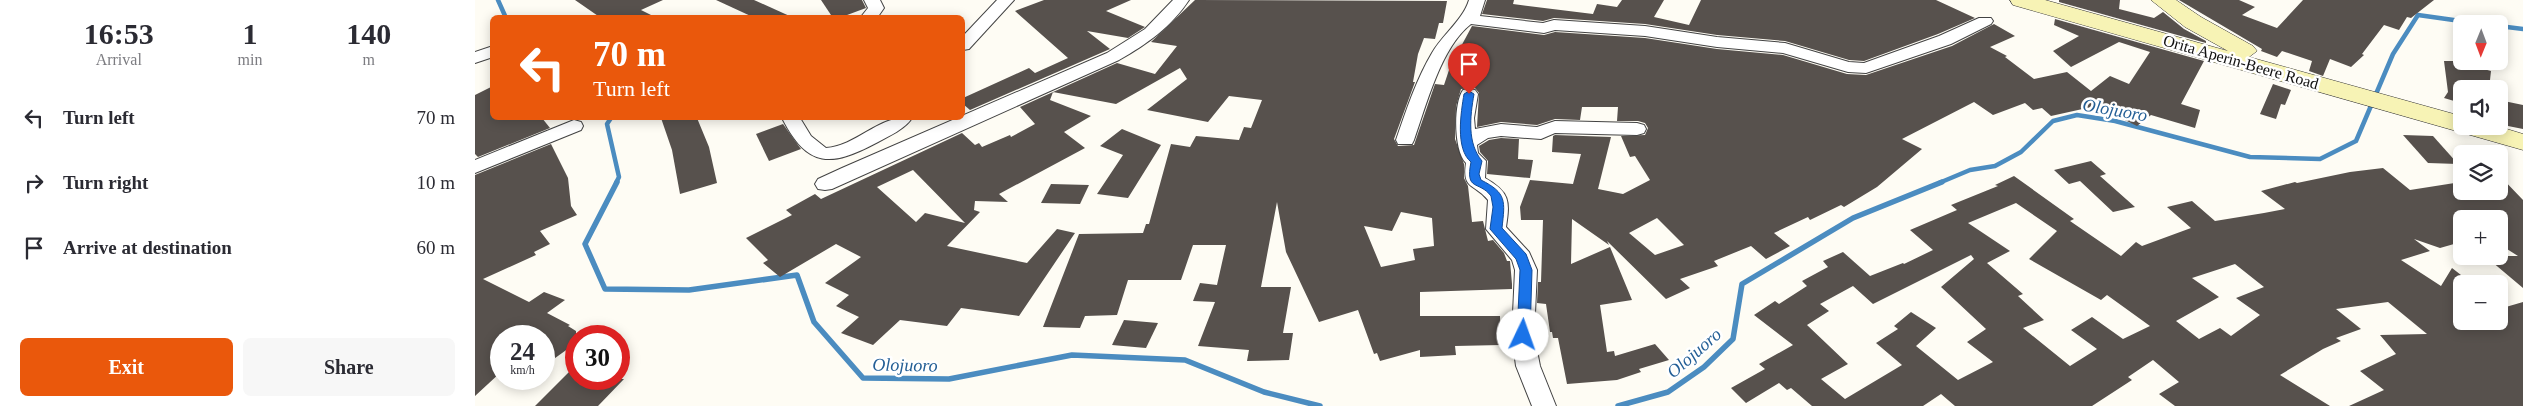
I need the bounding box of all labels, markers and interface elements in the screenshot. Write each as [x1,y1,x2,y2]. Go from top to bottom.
north arrow [2453,15,2507,70]
map controls [2453,15,2508,330]
text: 16:53 [84,17,154,50]
text: 1 [242,17,257,50]
text: 140 [346,17,391,50]
street label: Orita Aperin-Beere Road [2161,32,2321,93]
icon: left [510,35,575,100]
text: 70 m [593,35,666,74]
pin [1448,43,1490,94]
icon: arrive [1455,50,1483,78]
text: Arrival [96,51,142,68]
text: min [238,51,262,68]
text: m [362,51,375,68]
text: Turn left [593,76,670,101]
button: sound [2453,80,2508,135]
water label: Olojuoro [2081,94,2149,126]
icon: left [20,104,48,132]
text: Turn left [63,107,135,128]
text: 70 m [416,107,455,128]
button: layers [2453,145,2508,200]
icon: right [20,169,48,197]
text: Turn right [63,172,148,193]
text: 10 m [416,172,455,193]
button: + [2453,210,2508,265]
icon: arrive [20,234,48,262]
text: Arrive at destination [63,237,232,258]
text: 60 m [416,237,455,258]
button: − [2453,275,2508,330]
position arrow [1496,308,1548,360]
water label: Olojuoro [1663,324,1725,382]
speed limit sign: 30 [565,325,630,390]
button: Exit [20,338,233,396]
button: Share [243,338,455,396]
text: 24 [510,338,535,365]
water label: Olojuoro [872,354,938,376]
text: km/h [510,363,535,377]

